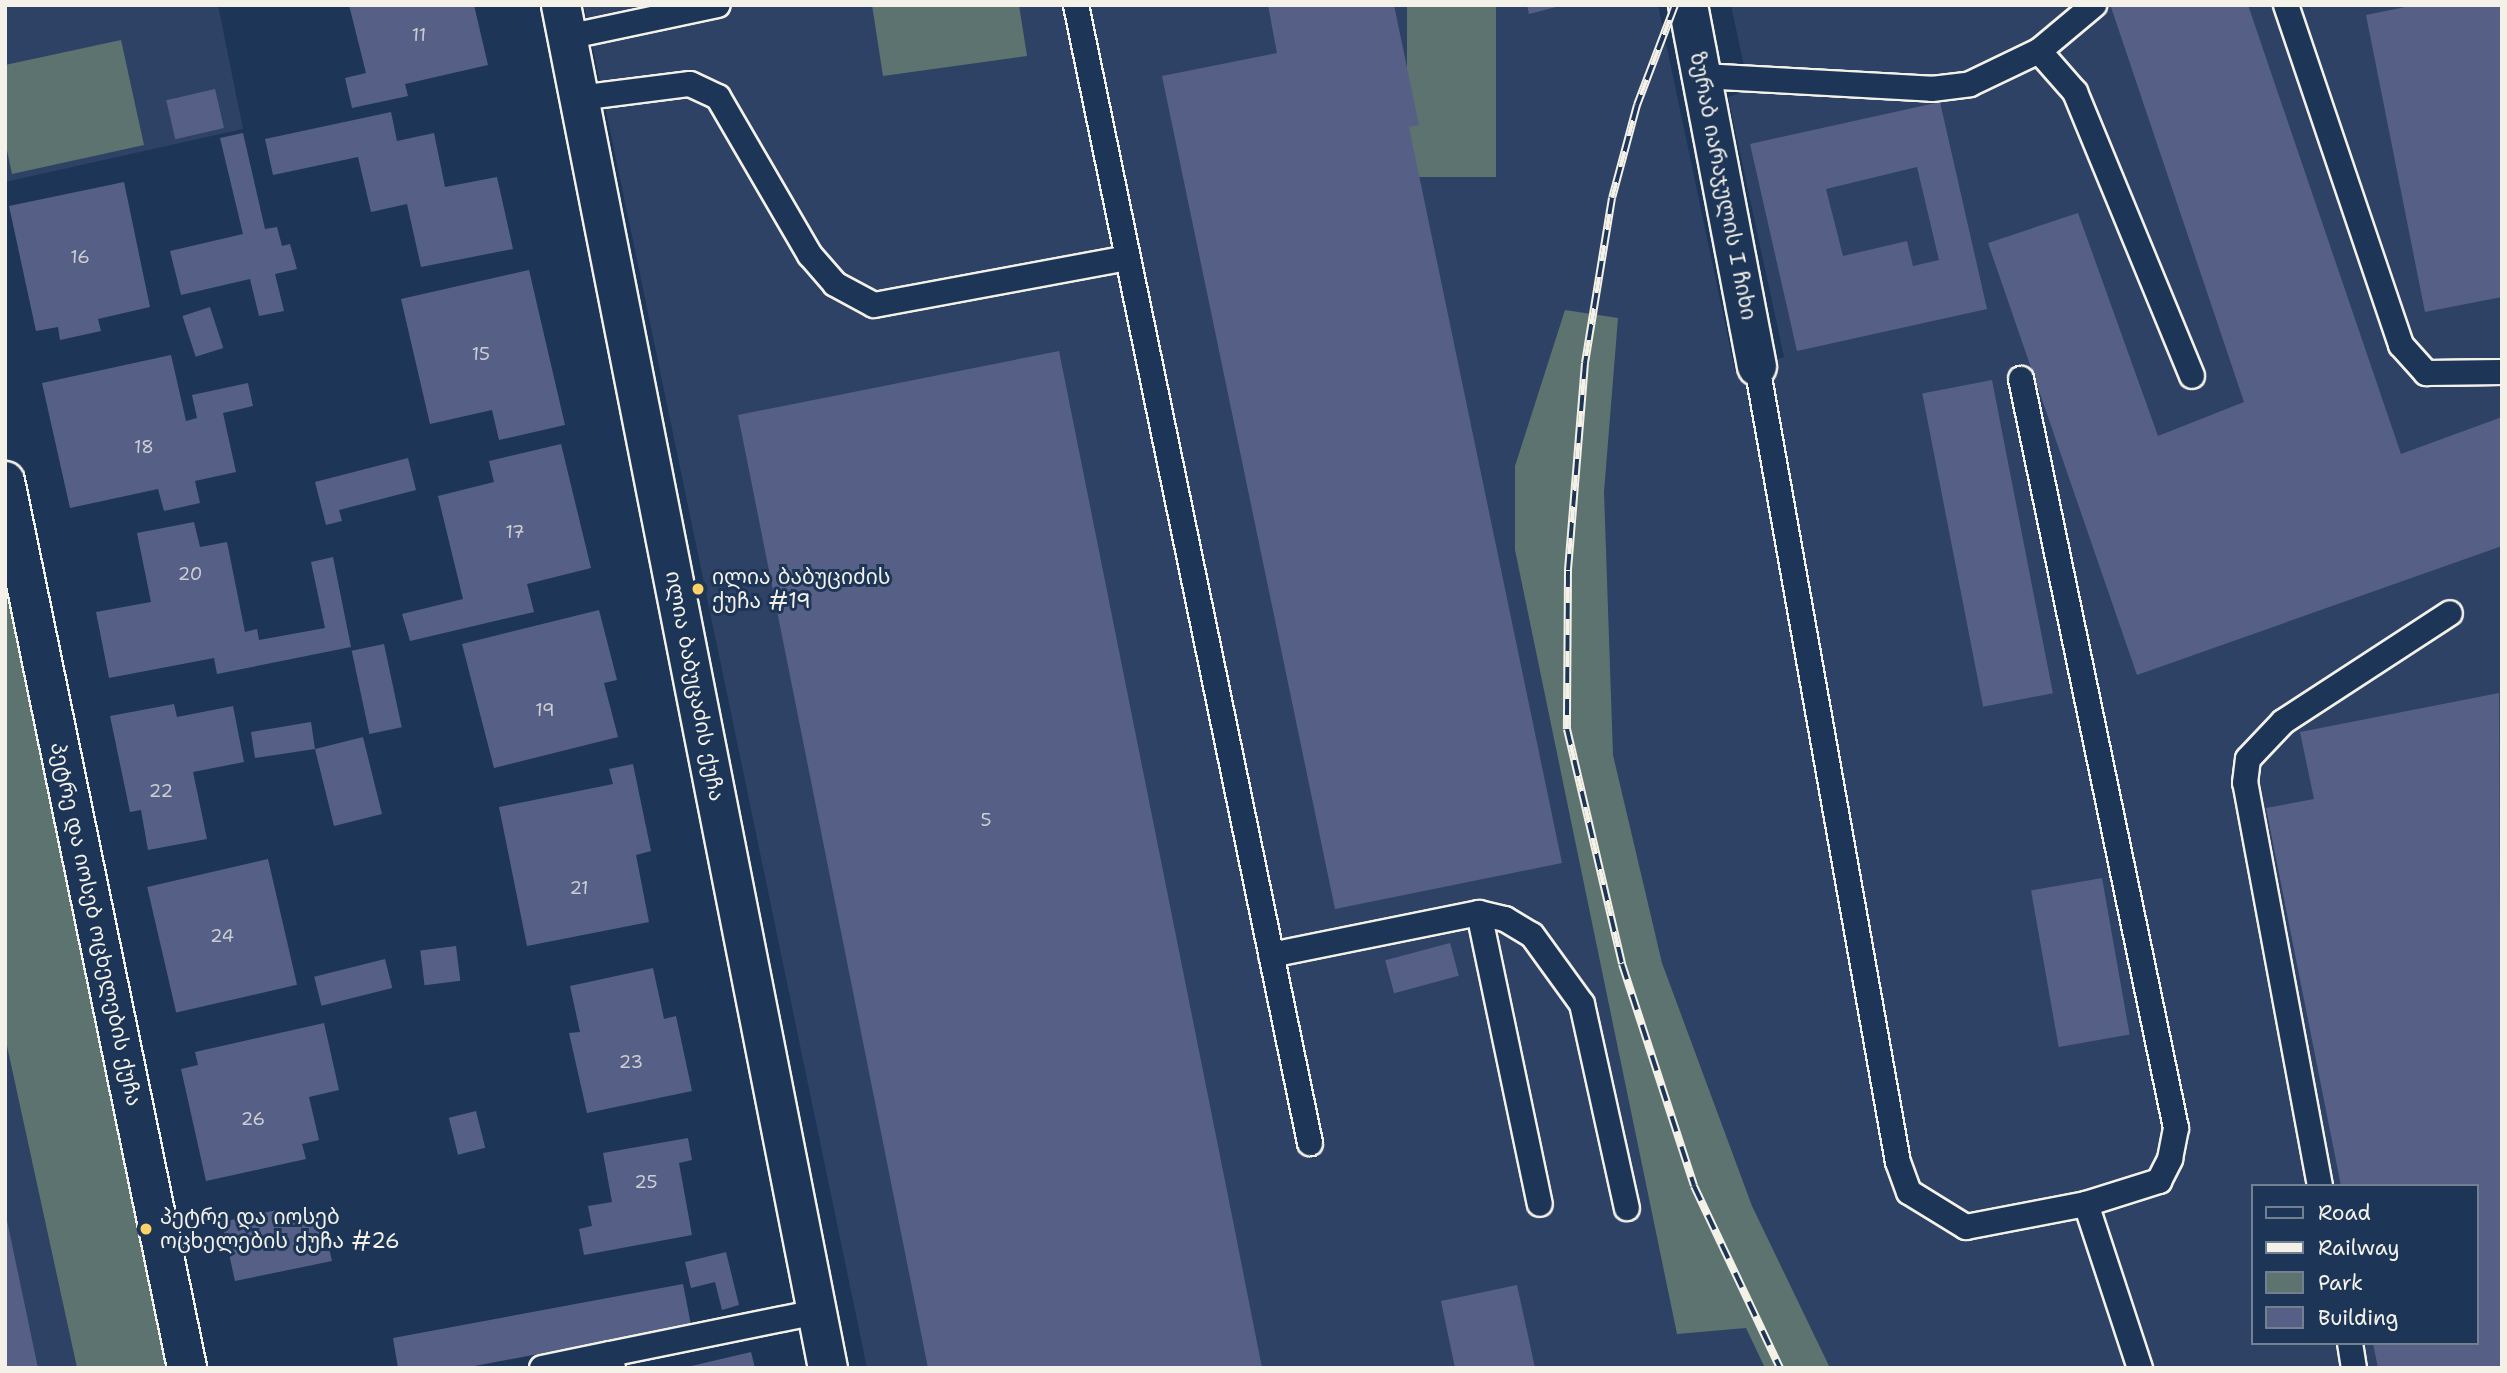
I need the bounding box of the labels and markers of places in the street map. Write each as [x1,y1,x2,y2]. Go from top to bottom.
place label: ილია ბაბუციძის ქუჩა #19 [712,564,891,614]
marker: ილია ბაბუციძის ქუჩა #19 [690,581,706,597]
place label: პეტრე და იოსებ ოცხელების ქუჩა #26 [160,1204,400,1254]
marker: პეტრე და იოსებ ოცხელების ქუჩა #26 [138,1221,154,1237]

